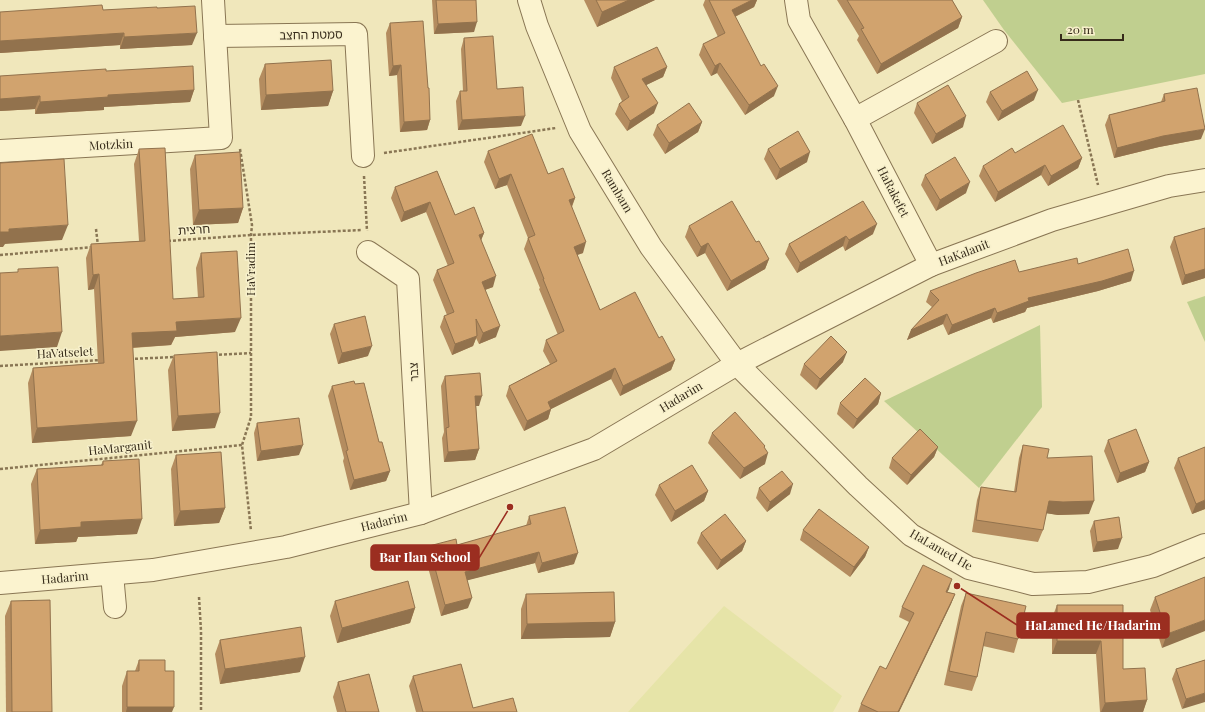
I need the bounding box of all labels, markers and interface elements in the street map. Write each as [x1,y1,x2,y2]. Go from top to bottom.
scale bar [1061,16,1123,42]
text: 20 m [1067,21,1094,37]
street label: סמטת החצב [279,25,343,43]
street label: Motzkin [89,135,133,153]
street label: HaRakefet [874,163,914,220]
street label: Rambam [599,166,637,215]
street label: חרצית [177,220,211,238]
street label: HaKalanit [936,235,992,269]
street label: HaVradim [242,242,258,296]
street label: HaVatselet [36,342,94,361]
street label: צבר [404,362,421,382]
street label: Hadarim [656,377,705,415]
street label: HaMarganit [87,436,153,458]
street label: Hadarim [359,507,409,535]
street label: HaLamed He [907,525,976,573]
callout: Bar Ilan School [371,545,479,570]
text: Bar Ilan School [379,548,471,565]
street label: Hadarim [41,567,90,587]
callout: HaLamed He/Hadarim [1017,613,1169,638]
text: HaLamed He/Hadarim [1025,616,1161,633]

